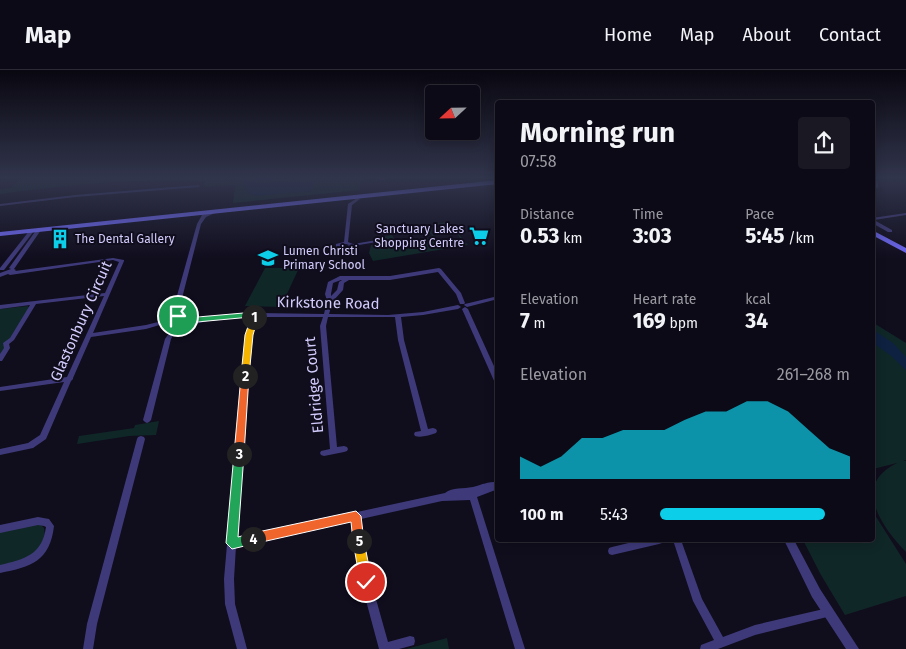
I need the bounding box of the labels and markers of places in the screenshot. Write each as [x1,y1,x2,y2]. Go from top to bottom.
place label: Sanctuary Lakes Shopping Centre [374,222,464,250]
supermarket icon: Sanctuary Lakes Shopping Centre [468,225,490,247]
building icon: The Dental Gallery [49,228,71,250]
place label: The Dental Gallery [75,232,175,246]
place label: Lumen Christi Primary School [283,244,366,272]
school or university icon: Lumen Christi Primary School [257,247,279,269]
pin [157,295,199,337]
pin: 1 [242,304,266,330]
pin: 2 [232,364,258,388]
pin: 3 [226,442,252,466]
pin: 4 [240,526,266,552]
pin: 5 [346,528,372,554]
pin [345,561,387,603]

